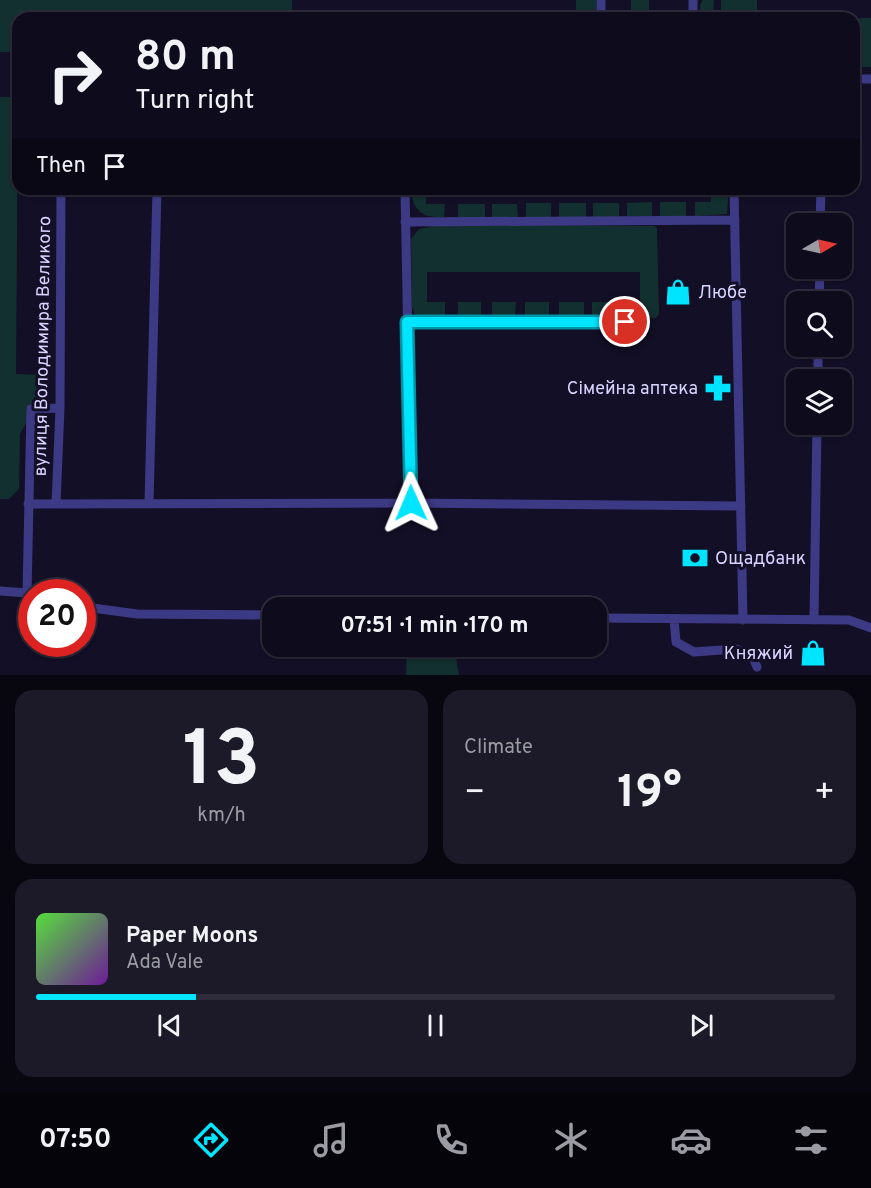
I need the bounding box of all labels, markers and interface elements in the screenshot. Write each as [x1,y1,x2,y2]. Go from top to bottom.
text: 80 m [135,32,236,85]
icon: right [36,36,114,114]
text: Turn right [135,84,254,118]
icon: arrive [98,150,131,183]
text: Then [36,153,86,180]
north arrow [786,213,852,279]
map controls [786,213,852,435]
street label: вулиця Володимира Великого [30,216,57,477]
shop icon: Любе [663,277,693,307]
place label: Любе [698,282,747,305]
button: search [786,291,852,357]
pin [599,296,650,347]
icon: arrive [608,305,641,338]
button: layers [786,369,852,435]
pharmacy icon: Сімейна аптека [703,373,733,403]
place label: Сімейна аптека [567,378,698,401]
position arrow [379,471,443,535]
bank icon: Ощадбанк [680,543,710,573]
place label: Ощадбанк [715,548,806,571]
speed limit sign: 20 [18,579,96,657]
text: 07:51 · 1 min · 170 m [340,613,529,640]
shop icon: Княжий [798,638,828,668]
place label: Княжий [724,643,793,666]
text: 13 [183,714,260,813]
text: Climate [464,735,533,761]
text: 19° [617,766,682,823]
text: − [464,773,485,815]
text: + [814,773,835,815]
text: km/h [197,803,246,829]
text: Paper Moons [126,923,258,950]
text: Ada Vale [126,950,203,976]
icon: previous [153,1009,186,1042]
icon: pause [419,1009,452,1042]
icon: next [685,1009,718,1042]
icon: directions [190,1119,232,1161]
icon: music [310,1119,352,1161]
icon: phone [430,1119,472,1161]
icon: climate [550,1119,592,1161]
icon: car [670,1119,712,1161]
icon: filters [790,1119,832,1161]
text: 07:50 [39,1123,112,1157]

